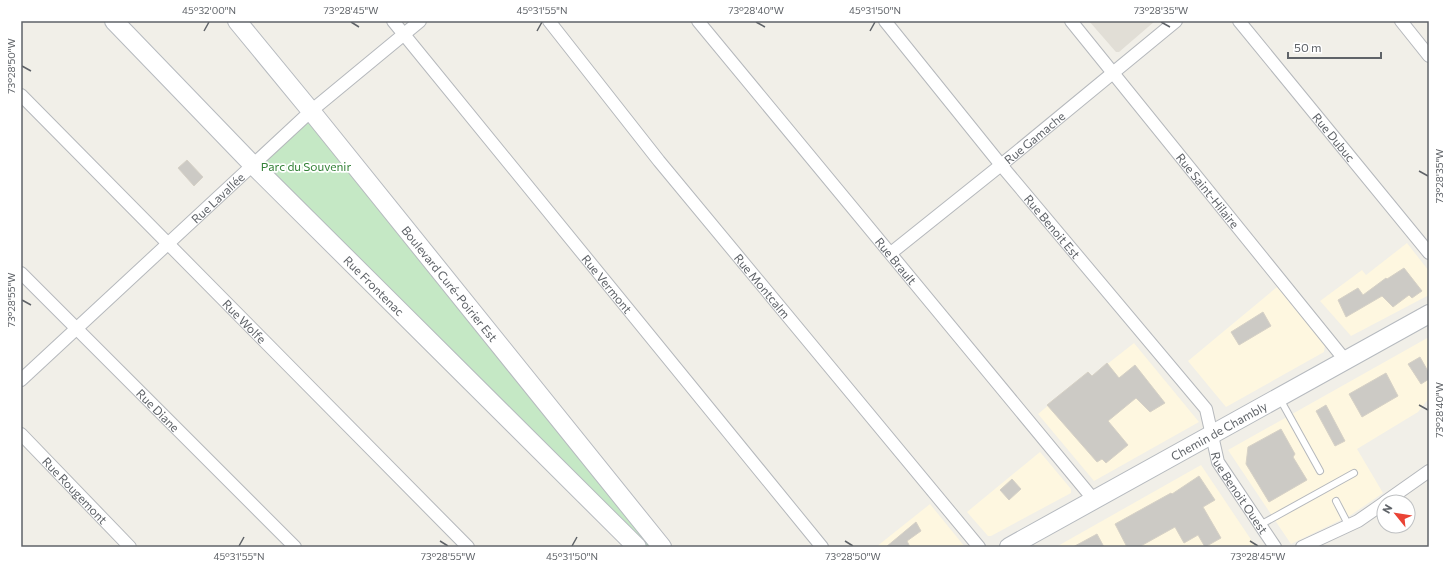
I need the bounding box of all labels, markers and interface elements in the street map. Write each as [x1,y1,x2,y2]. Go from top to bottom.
text: 45°32'00"N [182,4,236,16]
text: 73°28'45"W [324,4,378,16]
text: 45°31'55"N [516,4,568,16]
text: 73°28'40"W [728,4,784,16]
text: 45°31'50"N [849,4,901,16]
text: 73°28'35"W [1134,4,1188,16]
scale bar [1288,34,1381,60]
text: 73°28'50"W [5,38,17,94]
text: 50 m [1294,40,1322,54]
street label: Rue Gamache [1001,109,1067,167]
street label: Rue Dubuc [1310,110,1358,164]
text: 73°28'35"W [1433,149,1445,203]
street label: Rue Saint-Hilaire [1174,150,1242,231]
park label: Parc du Souvenir [261,159,351,173]
street label: Rue Lavallée [188,170,247,226]
street label: Rue Benoit Est [1022,191,1083,261]
street label: Boulevard Curé-Poirier Est [399,223,501,344]
street label: Rue Brault [873,234,920,287]
street label: Rue Montcalm [732,251,793,321]
street label: Rue Vermont [579,252,635,316]
street label: Rue Frontenac [341,253,407,318]
text: 73°28'55"W [5,273,17,327]
street label: Rue Wolfe [220,296,269,346]
text: 73°28'40"W [1433,382,1445,438]
street label: Rue Diane [134,386,183,435]
street label: Chemin de Chambly [1168,398,1270,463]
street label: Rue Benoit Ouest [1209,450,1271,536]
street label: Rue Rougemont [40,454,110,526]
north arrow [1376,494,1416,534]
text: N [1379,502,1395,516]
text: 45°31'55"N [213,550,265,562]
text: 73°28'55"W [421,550,475,562]
text: 45°31'50"N [546,550,598,562]
text: 73°28'50"W [825,550,881,562]
text: 73°28'45"W [1231,550,1285,562]

